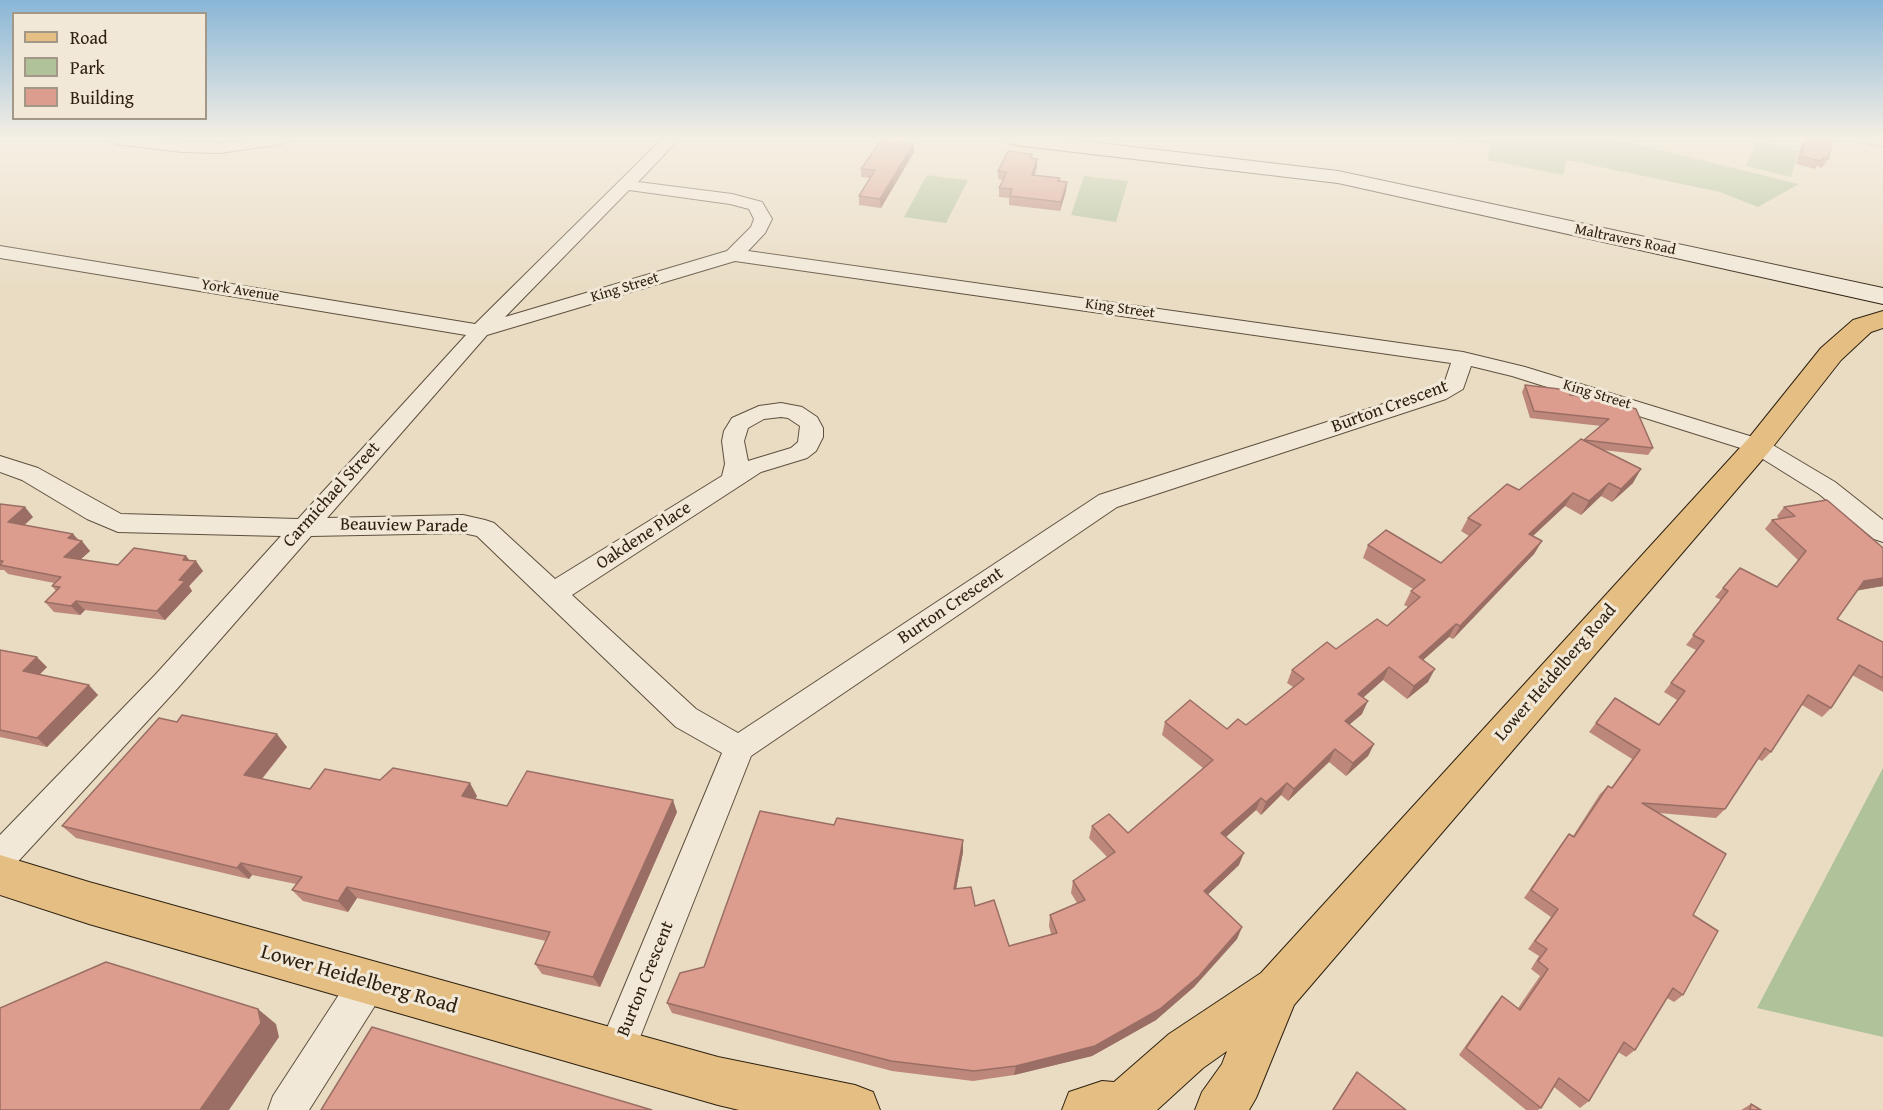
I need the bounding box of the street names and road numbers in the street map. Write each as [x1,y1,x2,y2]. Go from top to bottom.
street label: Maltravers Road [1573,221,1677,259]
street label: King Street [589,269,661,307]
street label: York Avenue [200,276,280,306]
street label: King Street [1084,295,1156,323]
street label: Burton Crescent [1329,376,1451,438]
street label: King Street [1561,376,1633,414]
street label: Carmichael Street [279,438,385,552]
street label: Oakdene Place [592,497,696,575]
street label: Beauview Parade [340,514,468,538]
street label: Burton Crescent [894,563,1008,649]
street label: Lower Heidelberg Road [1491,600,1621,746]
street label: Burton Crescent [613,918,679,1040]
street label: Lower Heidelberg Road [258,940,460,1020]

